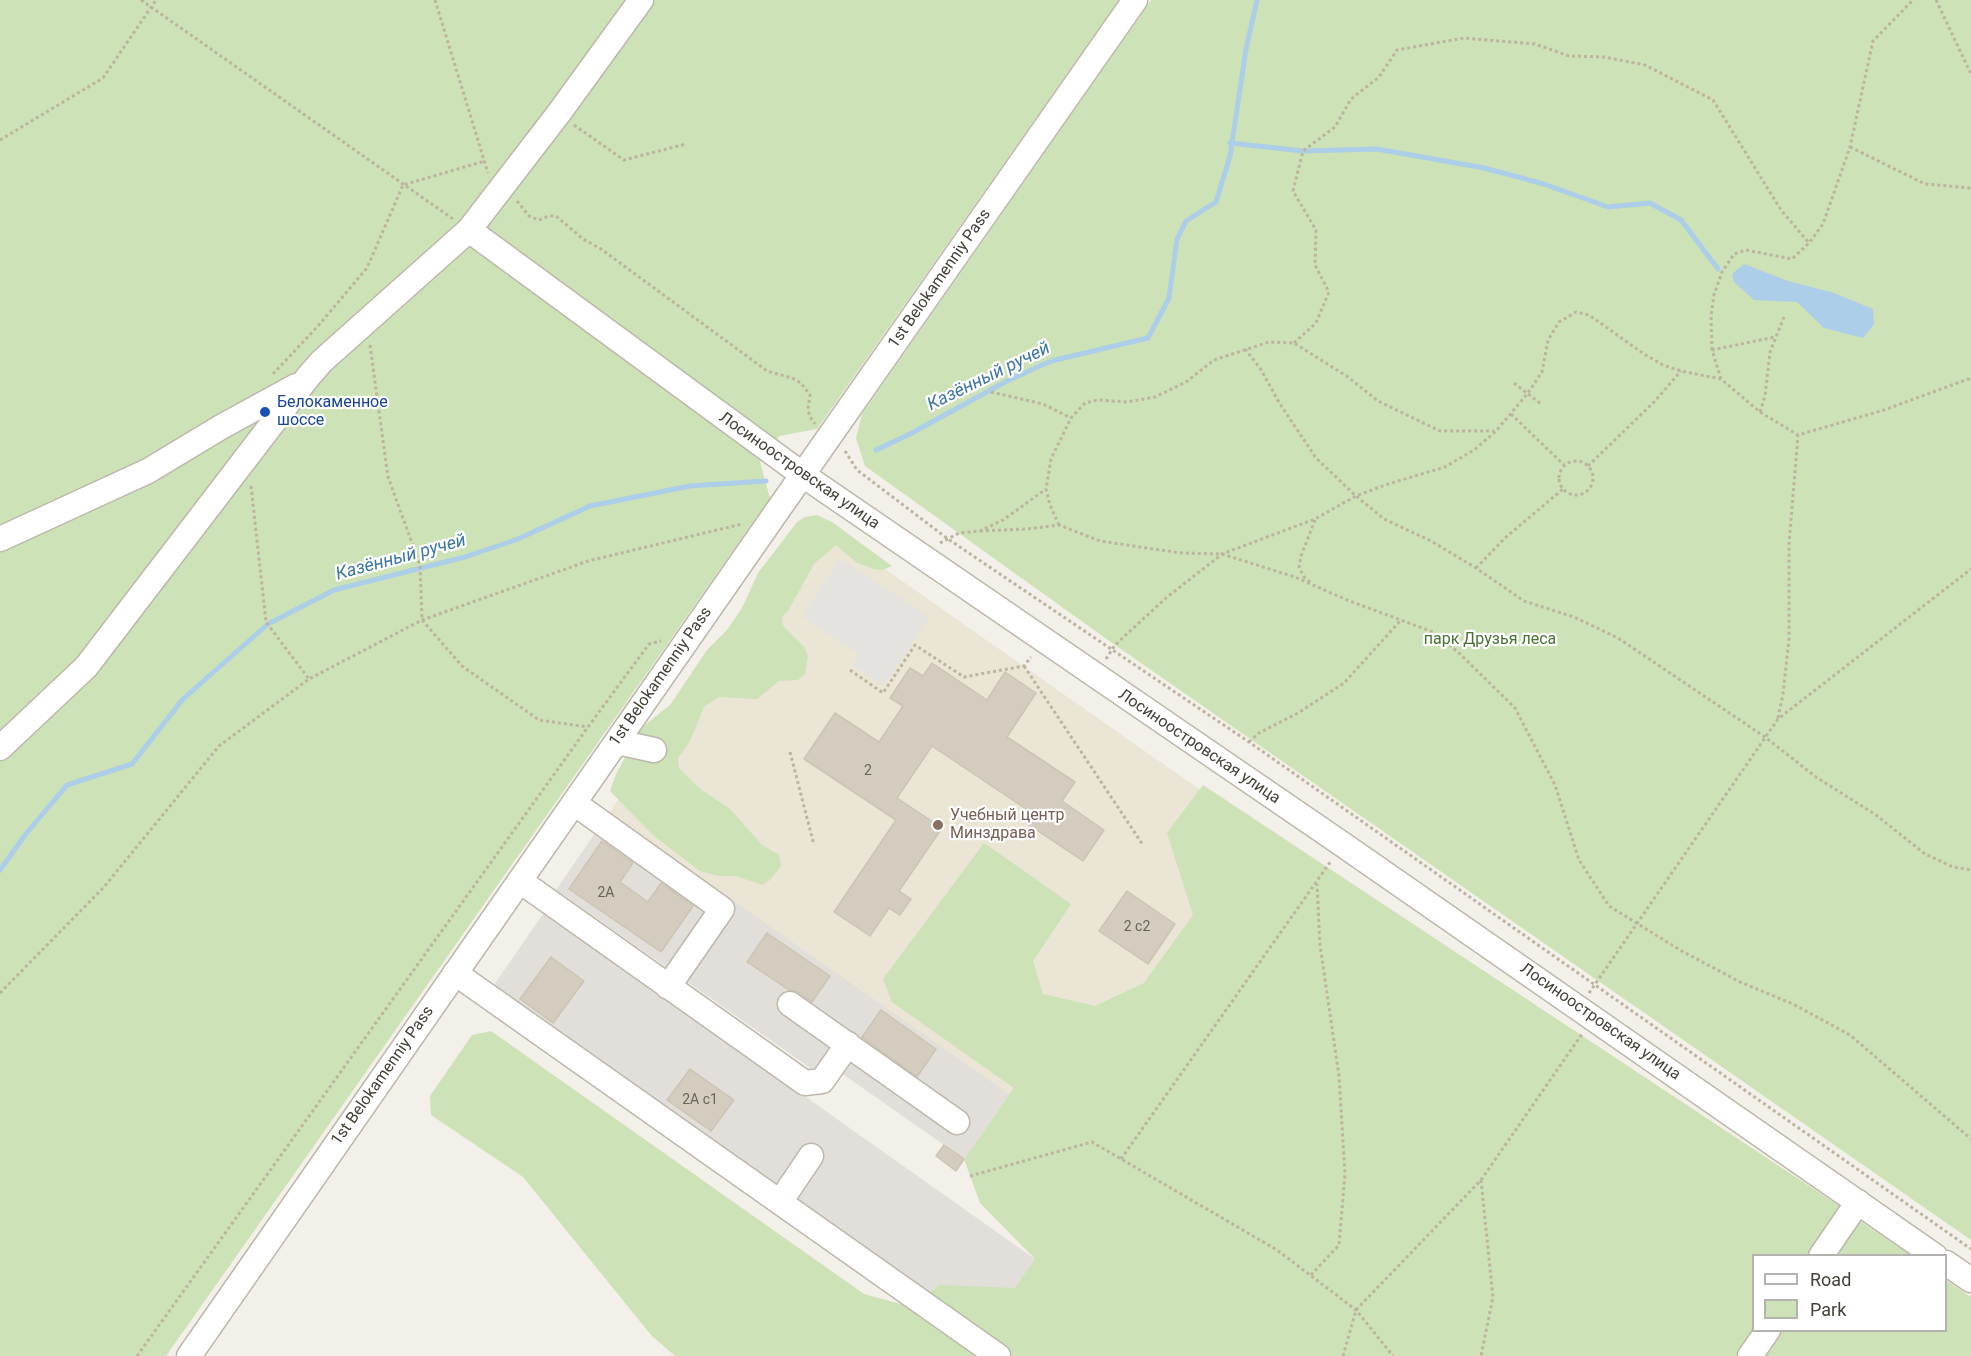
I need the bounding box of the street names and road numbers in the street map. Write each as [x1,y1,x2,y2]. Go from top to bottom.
street label: 1st Belokamenniy Pass [885,206,995,352]
street label: Лосиноостровская улица [715,408,883,534]
street label: 1st Belokamenniy Pass [606,604,716,750]
street label: Лосиноостровская улица [1114,686,1284,808]
street label: Лосиноостровская улица [1516,959,1684,1085]
street label: 1st Belokamenniy Pass [328,1003,438,1149]

